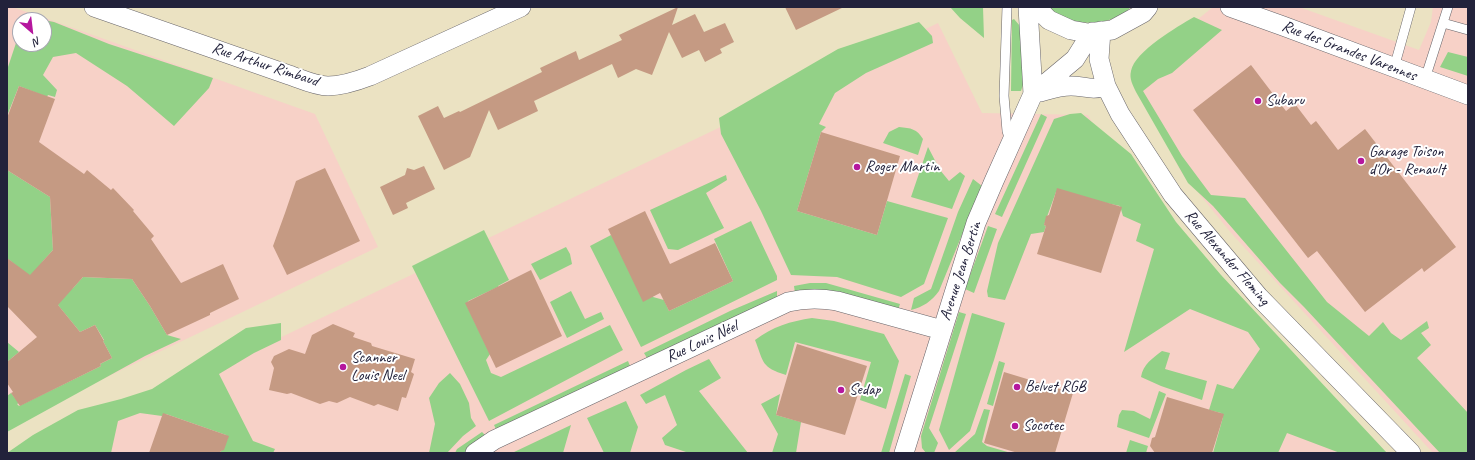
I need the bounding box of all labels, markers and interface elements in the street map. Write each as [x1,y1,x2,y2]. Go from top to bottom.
north arrow [12,12,52,52]
street label: Rue des Grandes Varennes [1279,17,1419,85]
text: N [31,34,43,49]
street label: Rue Arthur Rimbaud [209,39,321,91]
place label: Subaru [1266,91,1304,111]
marker: Subaru [1253,96,1263,106]
place label: Garage Toison d'Or - Renault [1369,142,1445,180]
marker: Garage Toison d'Or - Renault [1356,156,1366,166]
place label: Roger Martin [865,157,939,177]
marker: Roger Martin [852,162,862,172]
street label: Rue Alexander Fleming [1180,206,1274,310]
street label: Avenue Jean Bertin [936,219,986,323]
street label: Rue Louis Néel [663,317,741,367]
place label: Scanner Louis Neel [351,348,405,386]
marker: Scanner Louis Neel [338,362,348,372]
place label: Belvet RGB [1025,377,1086,397]
place label: Sedap [849,380,880,400]
marker: Belvet RGB [1012,382,1022,392]
marker: Sedap [836,385,846,395]
place label: Socotec [1023,416,1064,436]
marker: Socotec [1010,421,1020,431]

